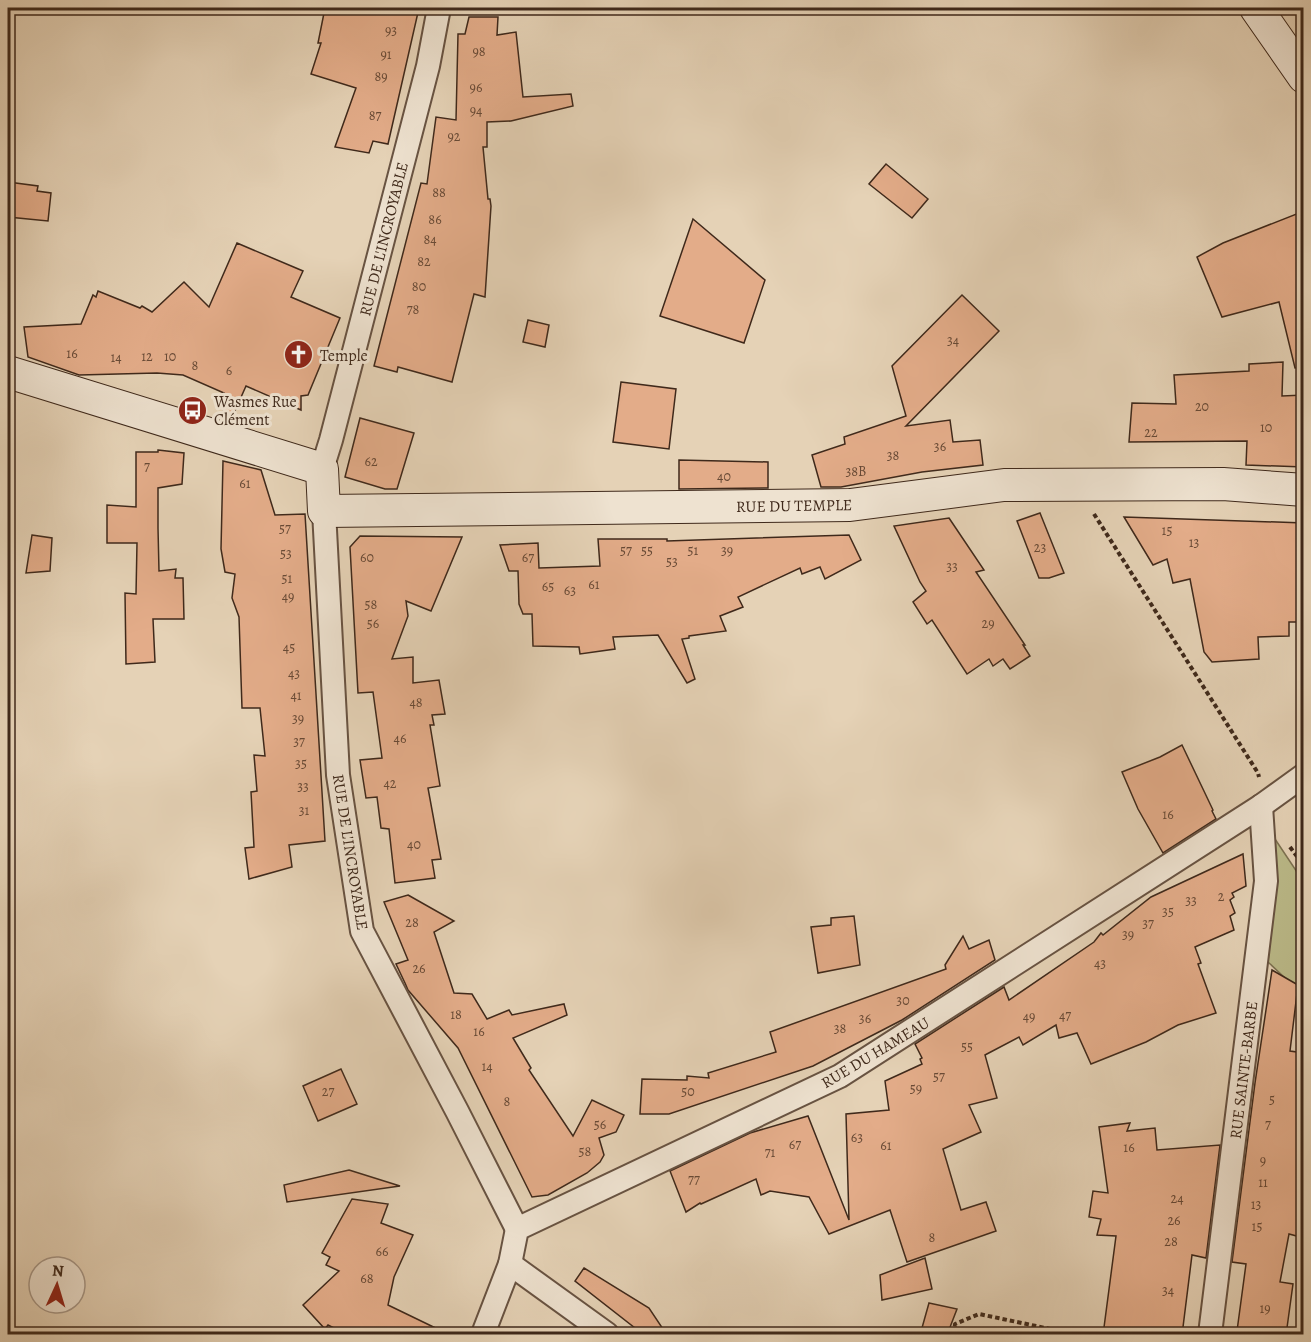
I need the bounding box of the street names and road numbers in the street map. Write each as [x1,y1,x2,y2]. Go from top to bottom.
street label: RUE DE L'INCROYABLE [354,160,414,319]
street label: RUE DU TEMPLE [736,494,852,518]
street label: RUE DE L'INCROYABLE [327,772,373,932]
street label: RUE SAINTE-BARBE [1225,1000,1263,1140]
street label: RUE DU HAMEAU [817,1012,934,1094]

